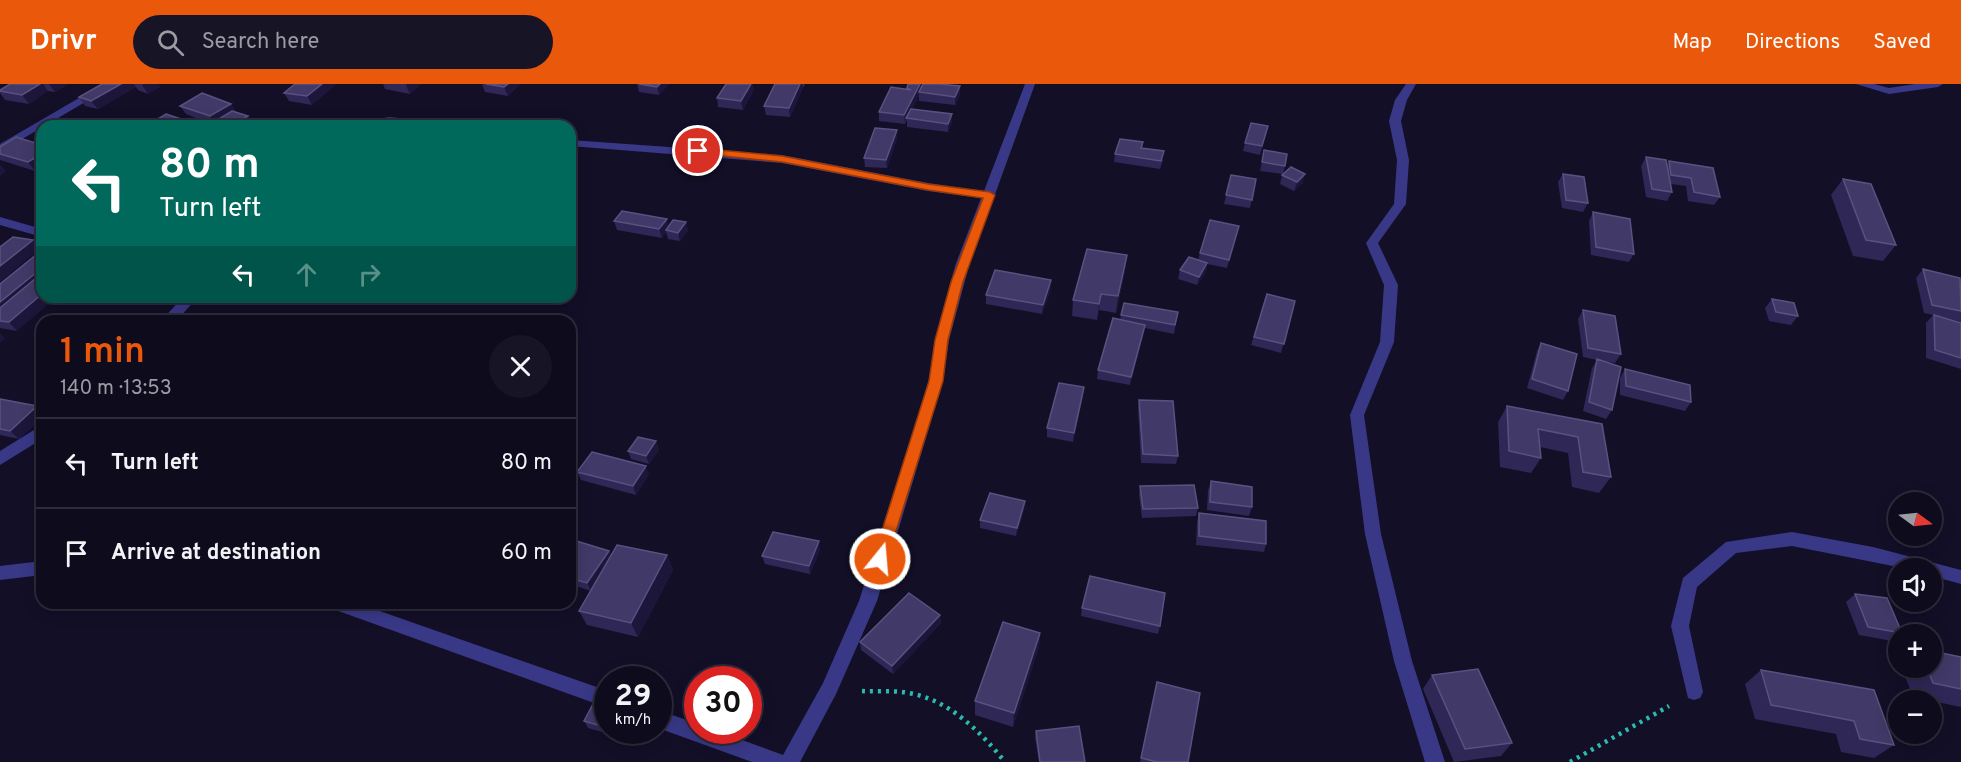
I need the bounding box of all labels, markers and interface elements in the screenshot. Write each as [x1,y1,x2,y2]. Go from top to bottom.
search box [133,15,553,69]
text: Drivr [30,24,97,60]
icon: search [154,26,187,59]
text: Search here [202,29,319,56]
text: Map [1672,29,1712,56]
text: Directions [1745,29,1840,56]
text: Saved [1873,29,1931,56]
pin [672,125,723,176]
icon: arrive [681,134,714,167]
text: 80 m [159,140,260,193]
icon: left [60,144,138,222]
text: Turn left [159,192,261,226]
icon: left [227,258,260,291]
icon: ahead [290,258,323,291]
icon: right [353,258,386,291]
text: 1 min [60,330,145,376]
button: close [489,335,552,398]
text: 140 m · 13:53 [60,376,172,402]
icon: left [60,447,93,480]
text: Turn left [111,450,199,477]
text: 80 m [501,450,552,477]
north arrow [1888,492,1942,546]
map controls [1888,492,1942,744]
position arrow [848,527,912,591]
icon: arrive [60,537,93,570]
text: Arrive at destination [111,540,321,567]
text: 60 m [501,540,552,567]
button: sound [1888,558,1942,612]
button: + [1888,624,1942,678]
speed limit sign: 30 [684,666,762,744]
text: 29 [615,679,651,716]
button: − [1888,690,1942,744]
text: km/h [615,711,651,730]

